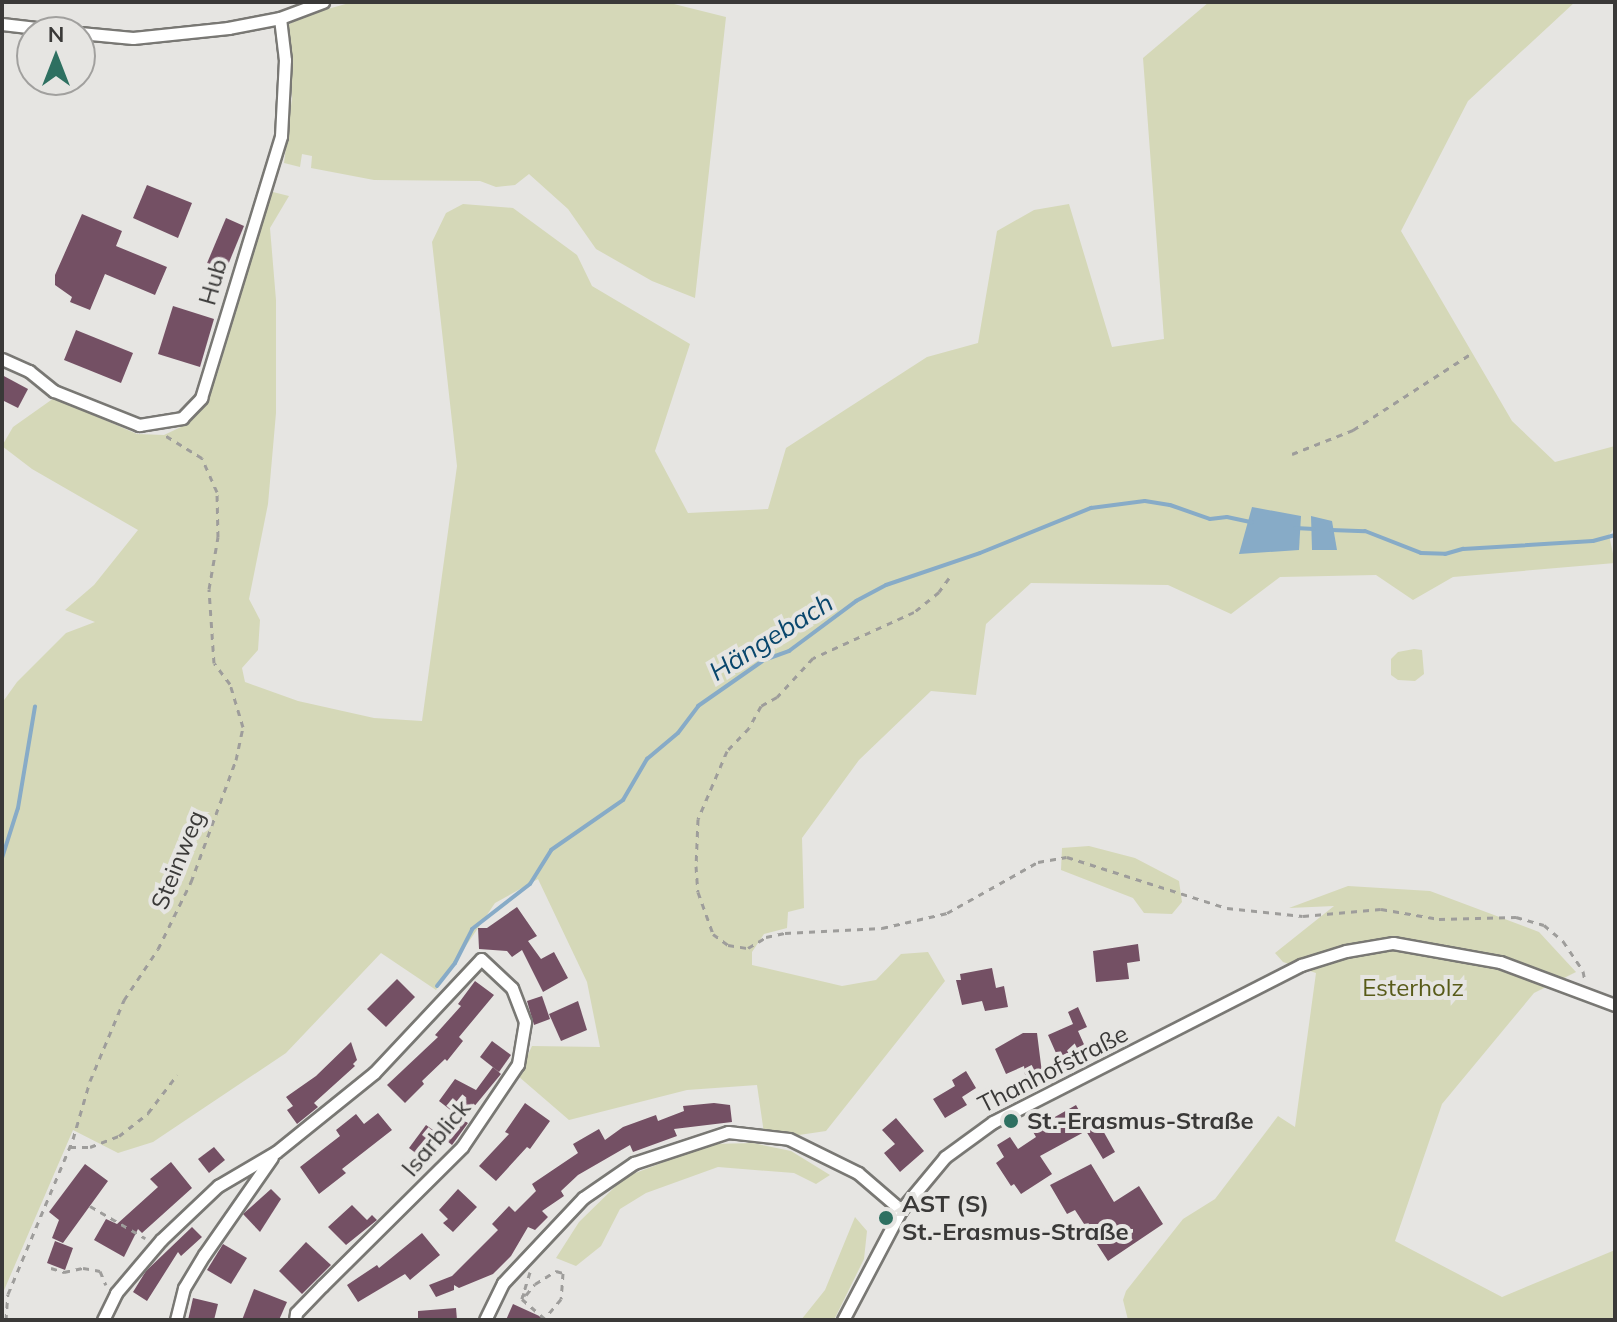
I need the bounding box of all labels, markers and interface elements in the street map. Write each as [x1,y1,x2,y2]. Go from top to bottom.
north arrow [16,16,96,96]
text: N [48,20,64,48]
street label: Hub [193,256,233,308]
water label: Hängebach [703,587,839,687]
street label: Steinweg [145,806,211,914]
park label: Esterholz [1362,974,1464,1002]
street label: Thanhofstraße [973,1019,1133,1119]
street label: Isarblick [396,1094,476,1182]
place label: St.-Erasmus-Straße [1027,1107,1254,1135]
marker: St.-Erasmus-Straße [1002,1112,1020,1130]
place label: AST (S) St.-Erasmus-Straße [902,1190,1129,1246]
marker: AST (S) St.-Erasmus-Straße [877,1209,895,1227]

